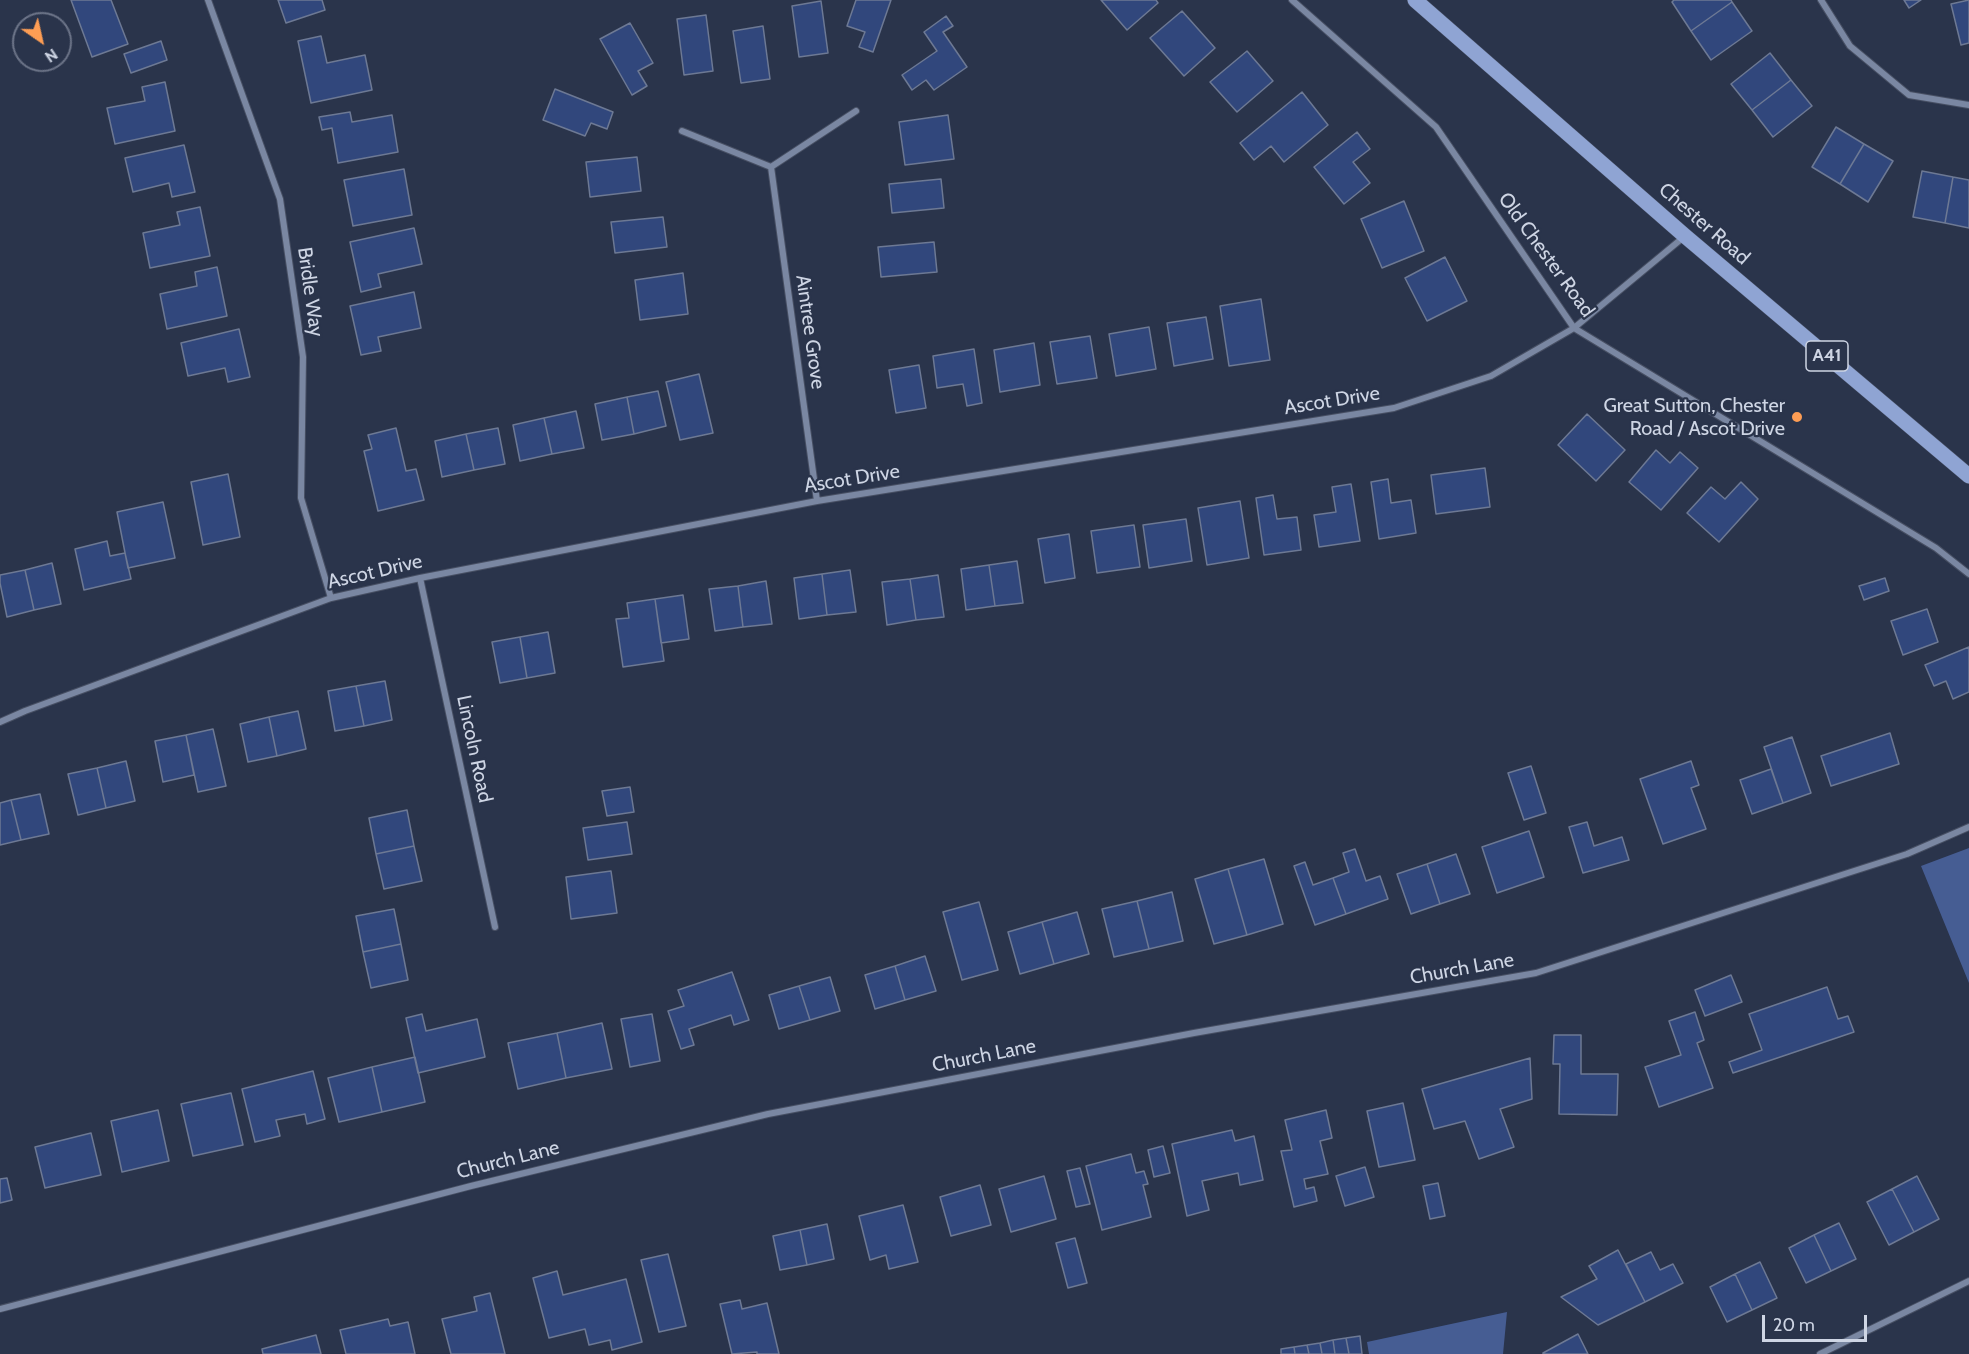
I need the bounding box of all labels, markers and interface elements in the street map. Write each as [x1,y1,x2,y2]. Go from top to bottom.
north arrow [12,12,72,72]
text: N [41,45,61,67]
street label: Chester Road [1654,178,1754,270]
street label: Old Chester Road [1493,188,1599,322]
street label: Bridle Way [292,246,328,338]
street label: Aintree Grove [790,273,830,391]
road number: A41 [1806,341,1848,371]
street label: Ascot Drive [1282,382,1382,420]
place label: Great Sutton, Chester Road / Ascot Drive [1603,394,1785,441]
marker: Great Sutton, Chester Road / Ascot Drive [1790,410,1804,424]
street label: Ascot Drive [802,460,902,498]
street label: Ascot Drive [325,549,425,595]
street label: Lincoln Road [451,693,497,805]
street label: Church Lane [1408,948,1516,990]
street label: Church Lane [930,1034,1038,1078]
street label: Church Lane [454,1136,562,1184]
scale bar [1765,1303,1870,1341]
text: 20 m [1773,1314,1815,1336]

